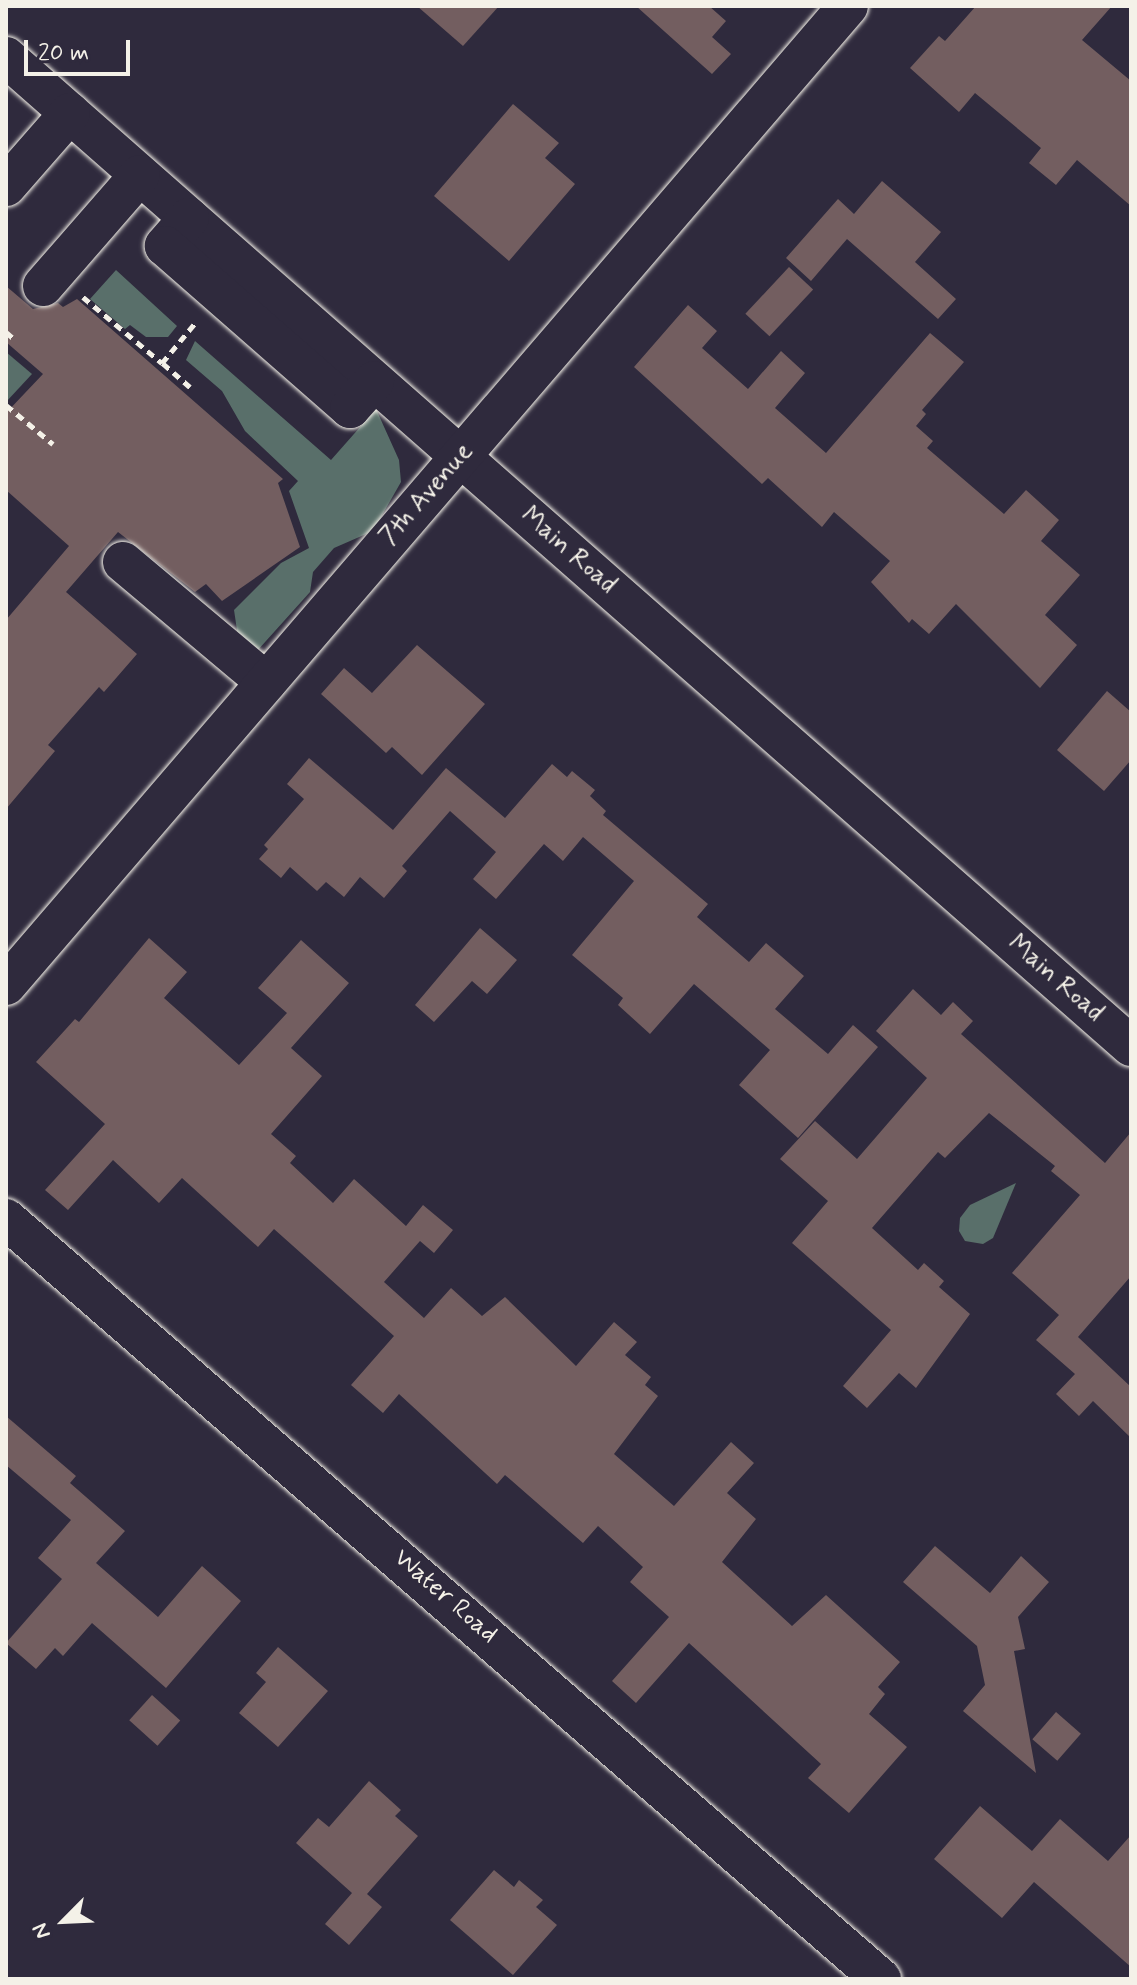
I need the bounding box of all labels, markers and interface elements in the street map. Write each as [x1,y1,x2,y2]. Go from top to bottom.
scale bar [28,24,134,74]
text: 20 m [38,38,89,69]
street label: 7th Avenue [374,437,480,553]
street label: Main Road [514,501,622,601]
street label: Main Road [1001,929,1109,1029]
street label: Water Road [386,1543,504,1651]
north arrow [24,1881,104,1961]
text: N [26,1918,58,1943]

